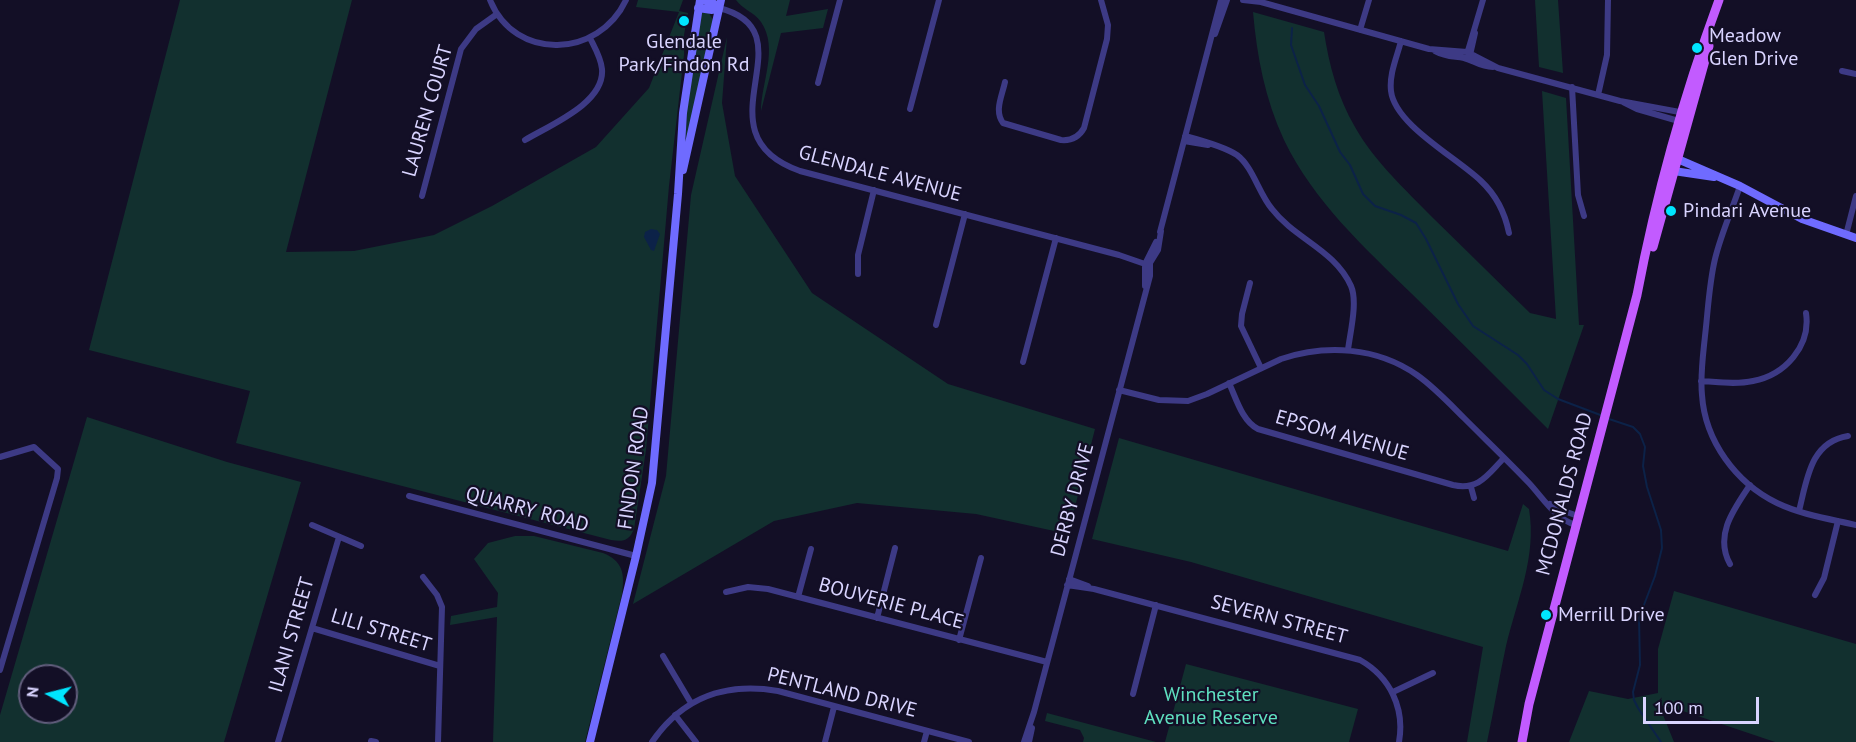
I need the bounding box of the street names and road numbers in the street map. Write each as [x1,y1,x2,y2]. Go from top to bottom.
street label: LAUREN COURT [398,42,458,180]
street label: GLENDALE AVENUE [796,141,964,207]
street label: FINDON ROAD [613,405,655,531]
street label: EPSOM AVENUE [1273,406,1411,466]
street label: MCDONALDS ROAD [1532,410,1598,578]
street label: DERBY DRIVE [1046,441,1100,559]
street label: QUARRY ROAD [463,482,591,538]
street label: BOUVERIE PLACE [816,573,966,635]
street label: ILANI STREET [264,575,320,695]
street label: SEVERN STREET [1208,590,1350,650]
street label: LILI STREET [328,604,434,658]
street label: PENTLAND DRIVE [765,663,919,723]

